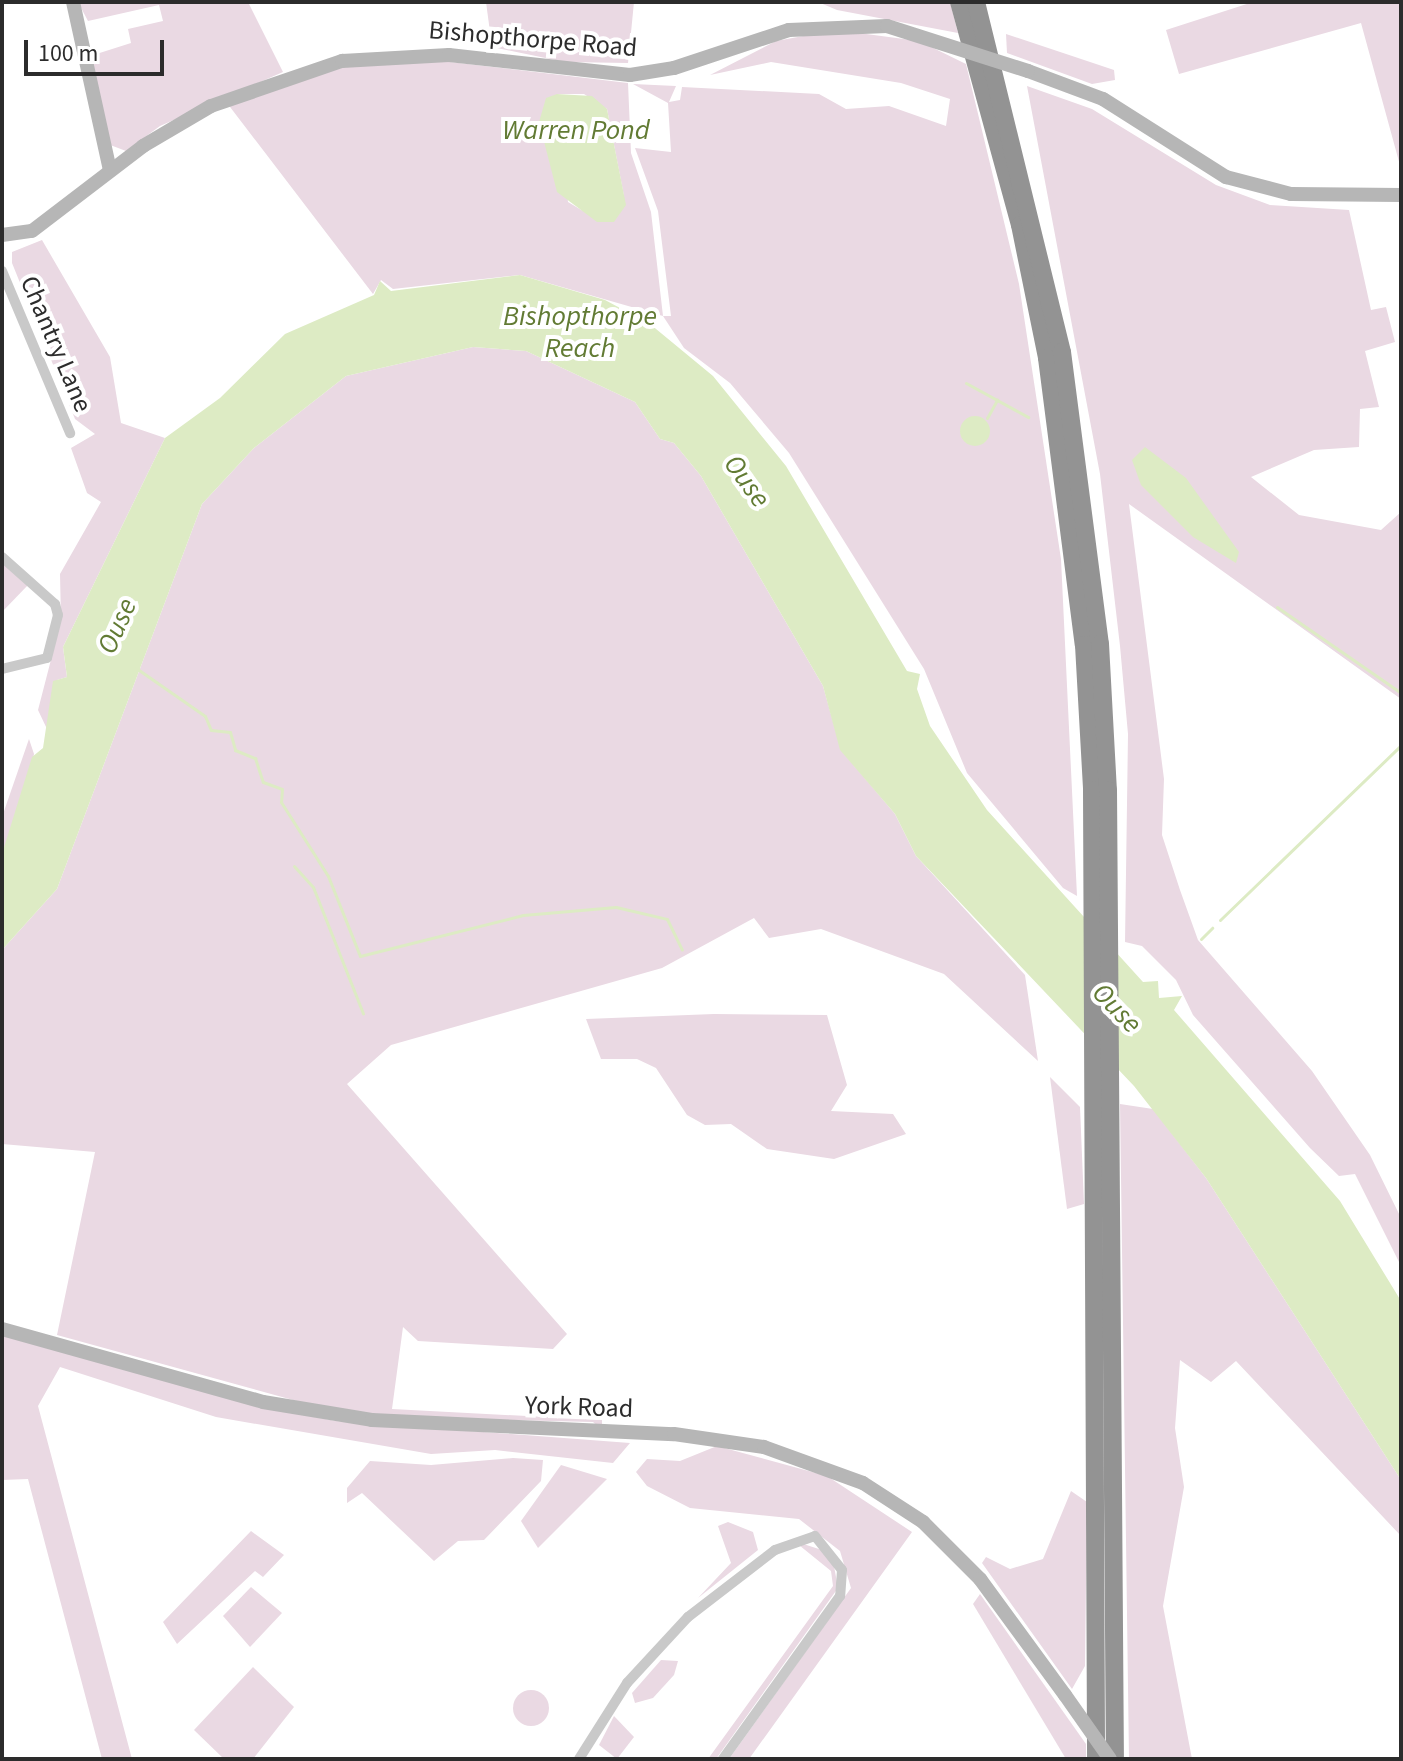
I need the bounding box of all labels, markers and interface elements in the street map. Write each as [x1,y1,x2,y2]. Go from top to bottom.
street label: Bishopthorpe Road [427,14,639,64]
scale bar [28,24,168,74]
text: 100 m [38,36,98,71]
water label: Warren Pond [502,113,650,147]
street label: Chantry Lane [13,271,99,417]
water label: Bishopthorpe Reach [503,299,657,365]
water label: Ouse [717,448,777,514]
water label: Ouse [90,593,144,659]
water label: Ouse [1085,976,1149,1040]
street label: York Road [524,1390,634,1424]

